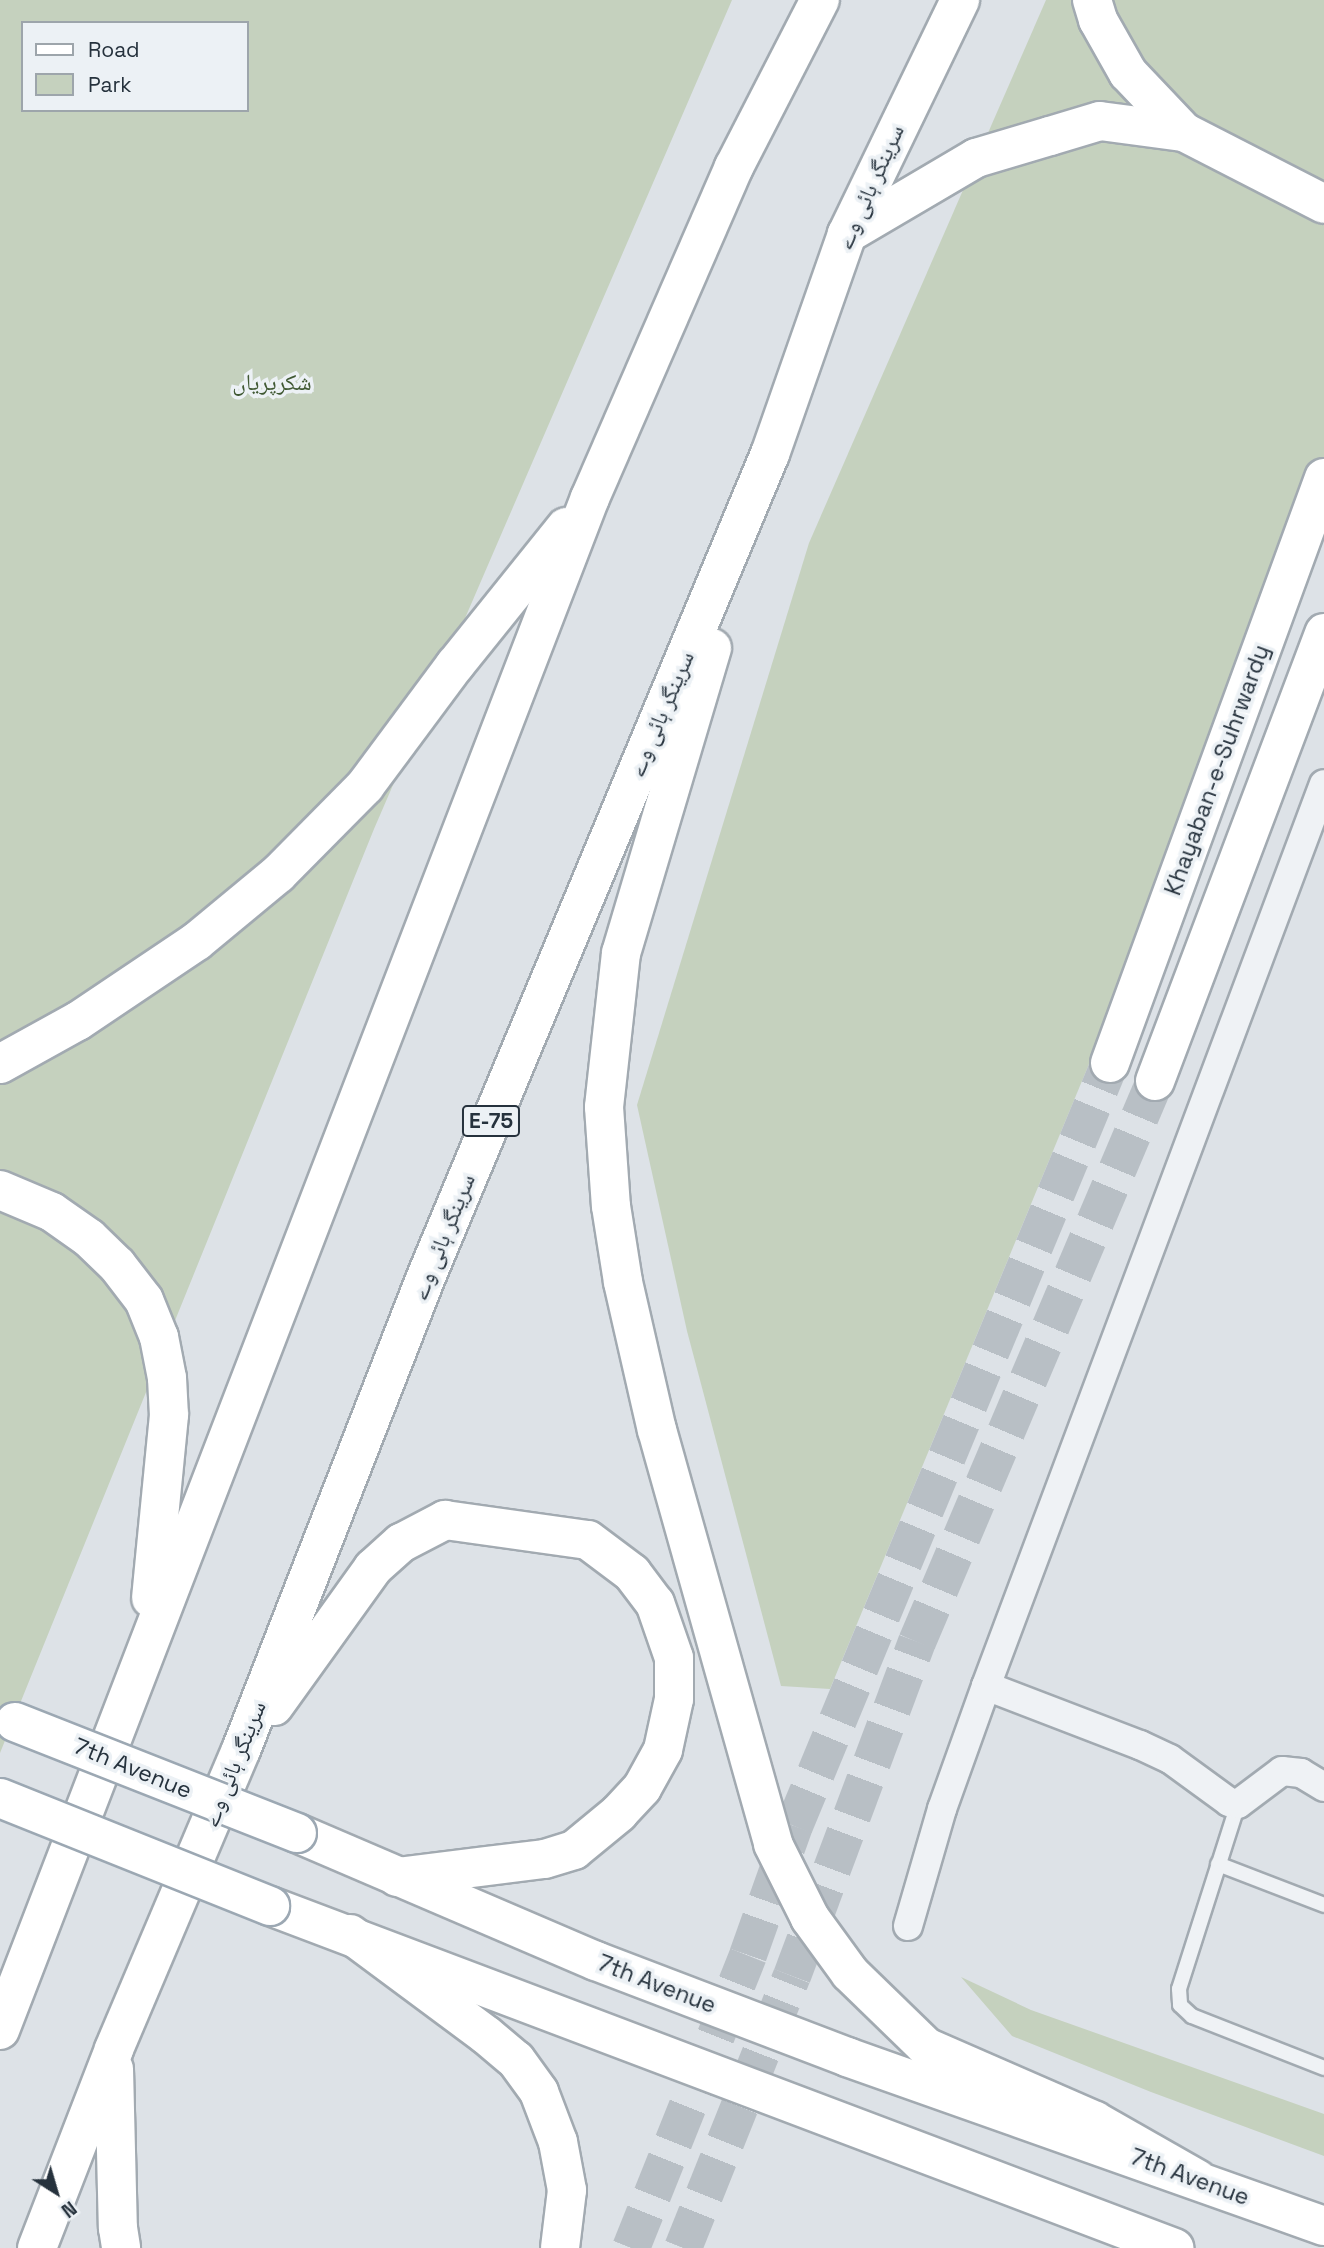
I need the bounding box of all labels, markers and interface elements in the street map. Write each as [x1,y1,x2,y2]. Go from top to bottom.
legend [21,21,248,112]
text: Road [88,36,140,63]
text: Park [88,71,132,98]
street label: سرینگر ہائی وے [830,120,910,254]
park label: شکرپریاں [232,368,312,396]
street label: Khayaban-e-Suhrwardy [1159,641,1275,899]
street label: سرینگر ہائی وے [622,647,700,781]
road number: E-75 [461,1104,521,1138]
street label: سرینگر ہائی وے [405,1170,481,1304]
street label: سرینگر ہائی وے [196,1697,272,1831]
street label: 7th Avenue [70,1732,196,1804]
street label: 7th Avenue [594,1949,720,2019]
street label: 7th Avenue [1127,2143,1253,2211]
north arrow [21,2157,91,2227]
text: N [56,2195,82,2223]

